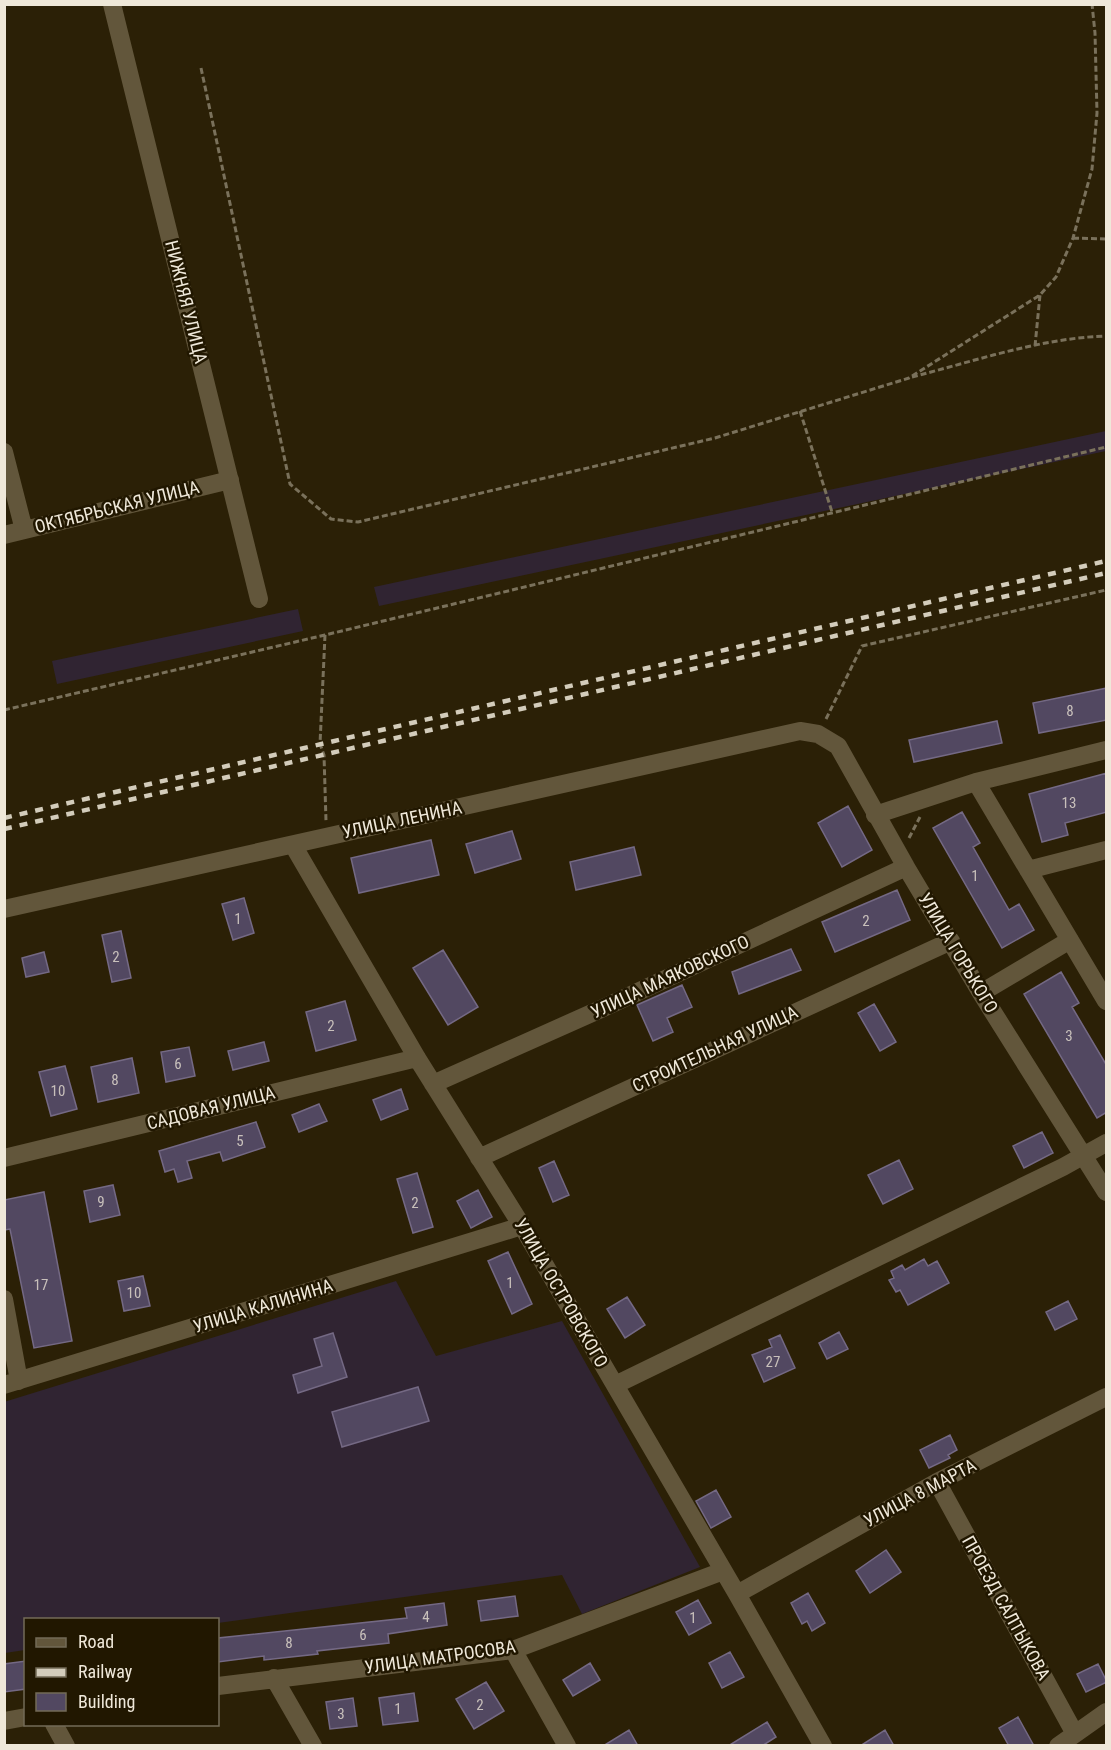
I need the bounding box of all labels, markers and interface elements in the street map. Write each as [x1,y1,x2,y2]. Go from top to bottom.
street label: НИЖНЯЯ УЛИЦА [161,238,212,366]
street label: ОКТЯБРЬСКАЯ УЛИЦА [32,476,202,537]
house number: 8 [1066,702,1074,720]
house number: 13 [1062,794,1076,812]
street label: УЛИЦА ЛЕНИНА [340,796,464,842]
house number: 1 [971,867,979,885]
street label: УЛИЦА ГОРЬКОГО [914,889,1003,1017]
house number: 1 [234,910,242,928]
house number: 2 [862,912,870,930]
street label: УЛИЦА МАЯКОВСКОГО [587,931,752,1022]
house number: 2 [112,948,120,966]
street label: СТРОИТЕЛЬНАЯ УЛИЦА [629,1001,801,1096]
house number: 2 [327,1017,335,1035]
house number: 3 [1065,1027,1073,1045]
house number: 6 [174,1055,182,1073]
house number: 8 [111,1071,119,1089]
street label: САДОВАЯ УЛИЦА [145,1081,278,1134]
house number: 10 [51,1082,65,1100]
house number: 5 [236,1132,244,1150]
house number: 9 [97,1193,105,1211]
house number: 2 [411,1194,419,1212]
street label: УЛИЦА ОСТРОВСКОГО [510,1215,613,1371]
street label: УЛИЦА КАЛИНИНА [191,1274,336,1337]
house number: 1 [506,1274,514,1292]
house number: 17 [34,1276,48,1294]
house number: 10 [127,1284,141,1302]
house number: 27 [766,1353,780,1371]
street label: УЛИЦА 8 МАРТА [860,1454,980,1531]
street label: ПРОЕЗД САЛТЫКОВА [958,1532,1055,1684]
house number: 4 [422,1608,430,1626]
house number: 1 [689,1609,697,1627]
legend [24,1618,219,1726]
house number: 6 [359,1626,367,1644]
text: Road [78,1631,114,1652]
house number: 8 [285,1634,293,1652]
street label: УЛИЦА МАТРОСОВА [363,1635,517,1677]
text: Railway [78,1661,133,1682]
text: Building [78,1691,135,1712]
house number: 2 [476,1696,484,1714]
house number: 1 [394,1700,402,1718]
house number: 3 [337,1705,345,1723]

